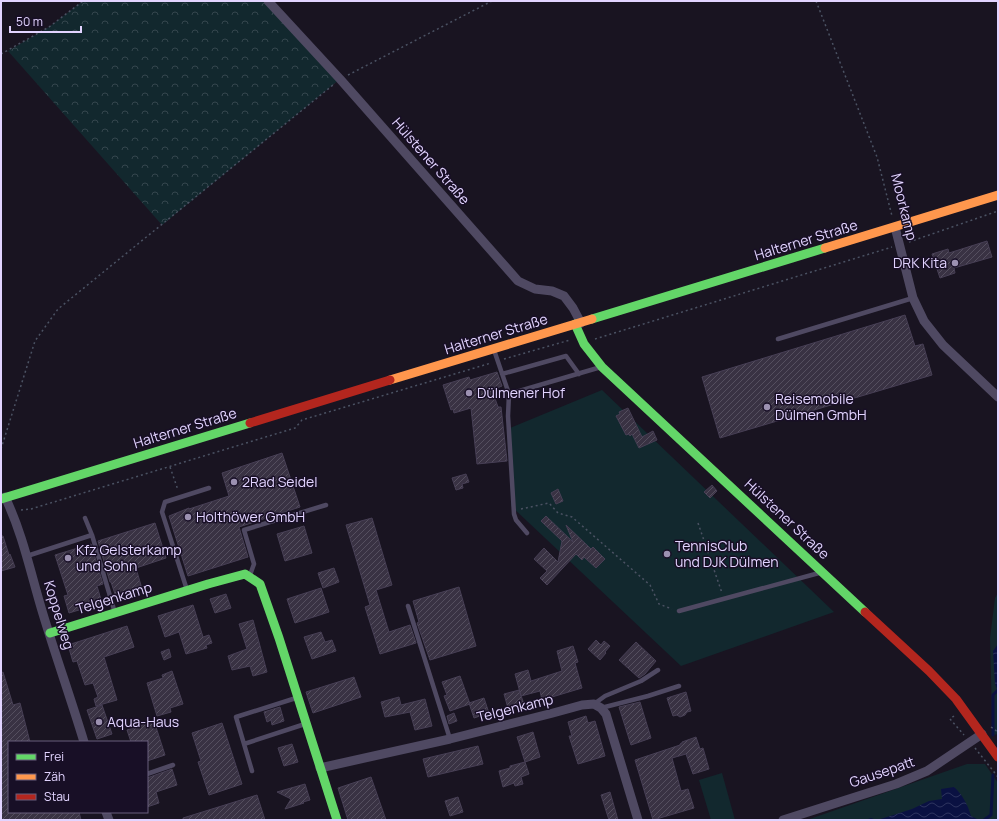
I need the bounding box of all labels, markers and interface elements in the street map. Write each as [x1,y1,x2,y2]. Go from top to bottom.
scale bar [10,8,81,34]
text: 50 m [16,13,43,30]
street label: Hülstener Straße [388,113,474,208]
street label: Moorkamp [887,171,922,242]
street label: Halterner Straße [752,215,860,264]
place label: DRK Kita [893,253,947,272]
marker: DRK Kita [950,258,960,268]
street label: Halterner Straße [442,309,550,358]
place label: Dülmener Hof [477,383,565,402]
marker: Dülmener Hof [464,388,474,398]
place label: Reisemobile Dülmen GmbH [775,389,867,424]
marker: Reisemobile Dülmen GmbH [762,402,772,412]
street label: Halterner Straße [131,403,239,452]
place label: 2Rad Seidel [242,472,318,491]
street label: Hülstener Straße [741,474,834,563]
marker: 2Rad Seidel [229,477,239,487]
place label: Holthöwer GmbH [196,507,305,526]
marker: Holthöwer GmbH [183,512,193,522]
place label: TennisClub und DJK Dülmen [675,536,779,571]
place label: Kfz Gelsterkamp und Sohn [76,540,182,575]
marker: TennisClub und DJK Dülmen [662,549,672,559]
marker: Kfz Gelsterkamp und Sohn [63,553,73,563]
street label: Telgenkamp [74,577,154,618]
street label: Koppelweg [40,578,79,652]
street label: Telgenkamp [475,689,555,726]
place label: Aqua-Haus [107,712,179,731]
marker: Aqua-Haus [94,717,104,727]
legend [8,741,148,813]
text: Frei [44,748,64,765]
street label: Gausepatt [847,752,917,792]
text: Zäh [44,768,65,785]
text: Stau [44,788,70,805]

